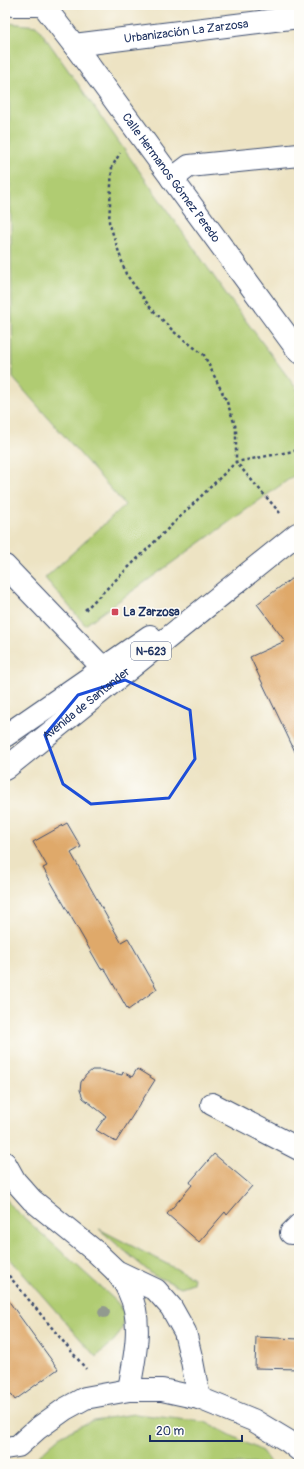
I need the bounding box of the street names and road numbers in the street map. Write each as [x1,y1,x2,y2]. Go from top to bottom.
street label: Urbanización La Zarzosa [123,16,250,47]
street label: Calle Hermanos Gómez Peredo [118,110,223,246]
road number: N-623 [131,642,171,660]
street label: Avenida de Santander [40,664,134,744]

